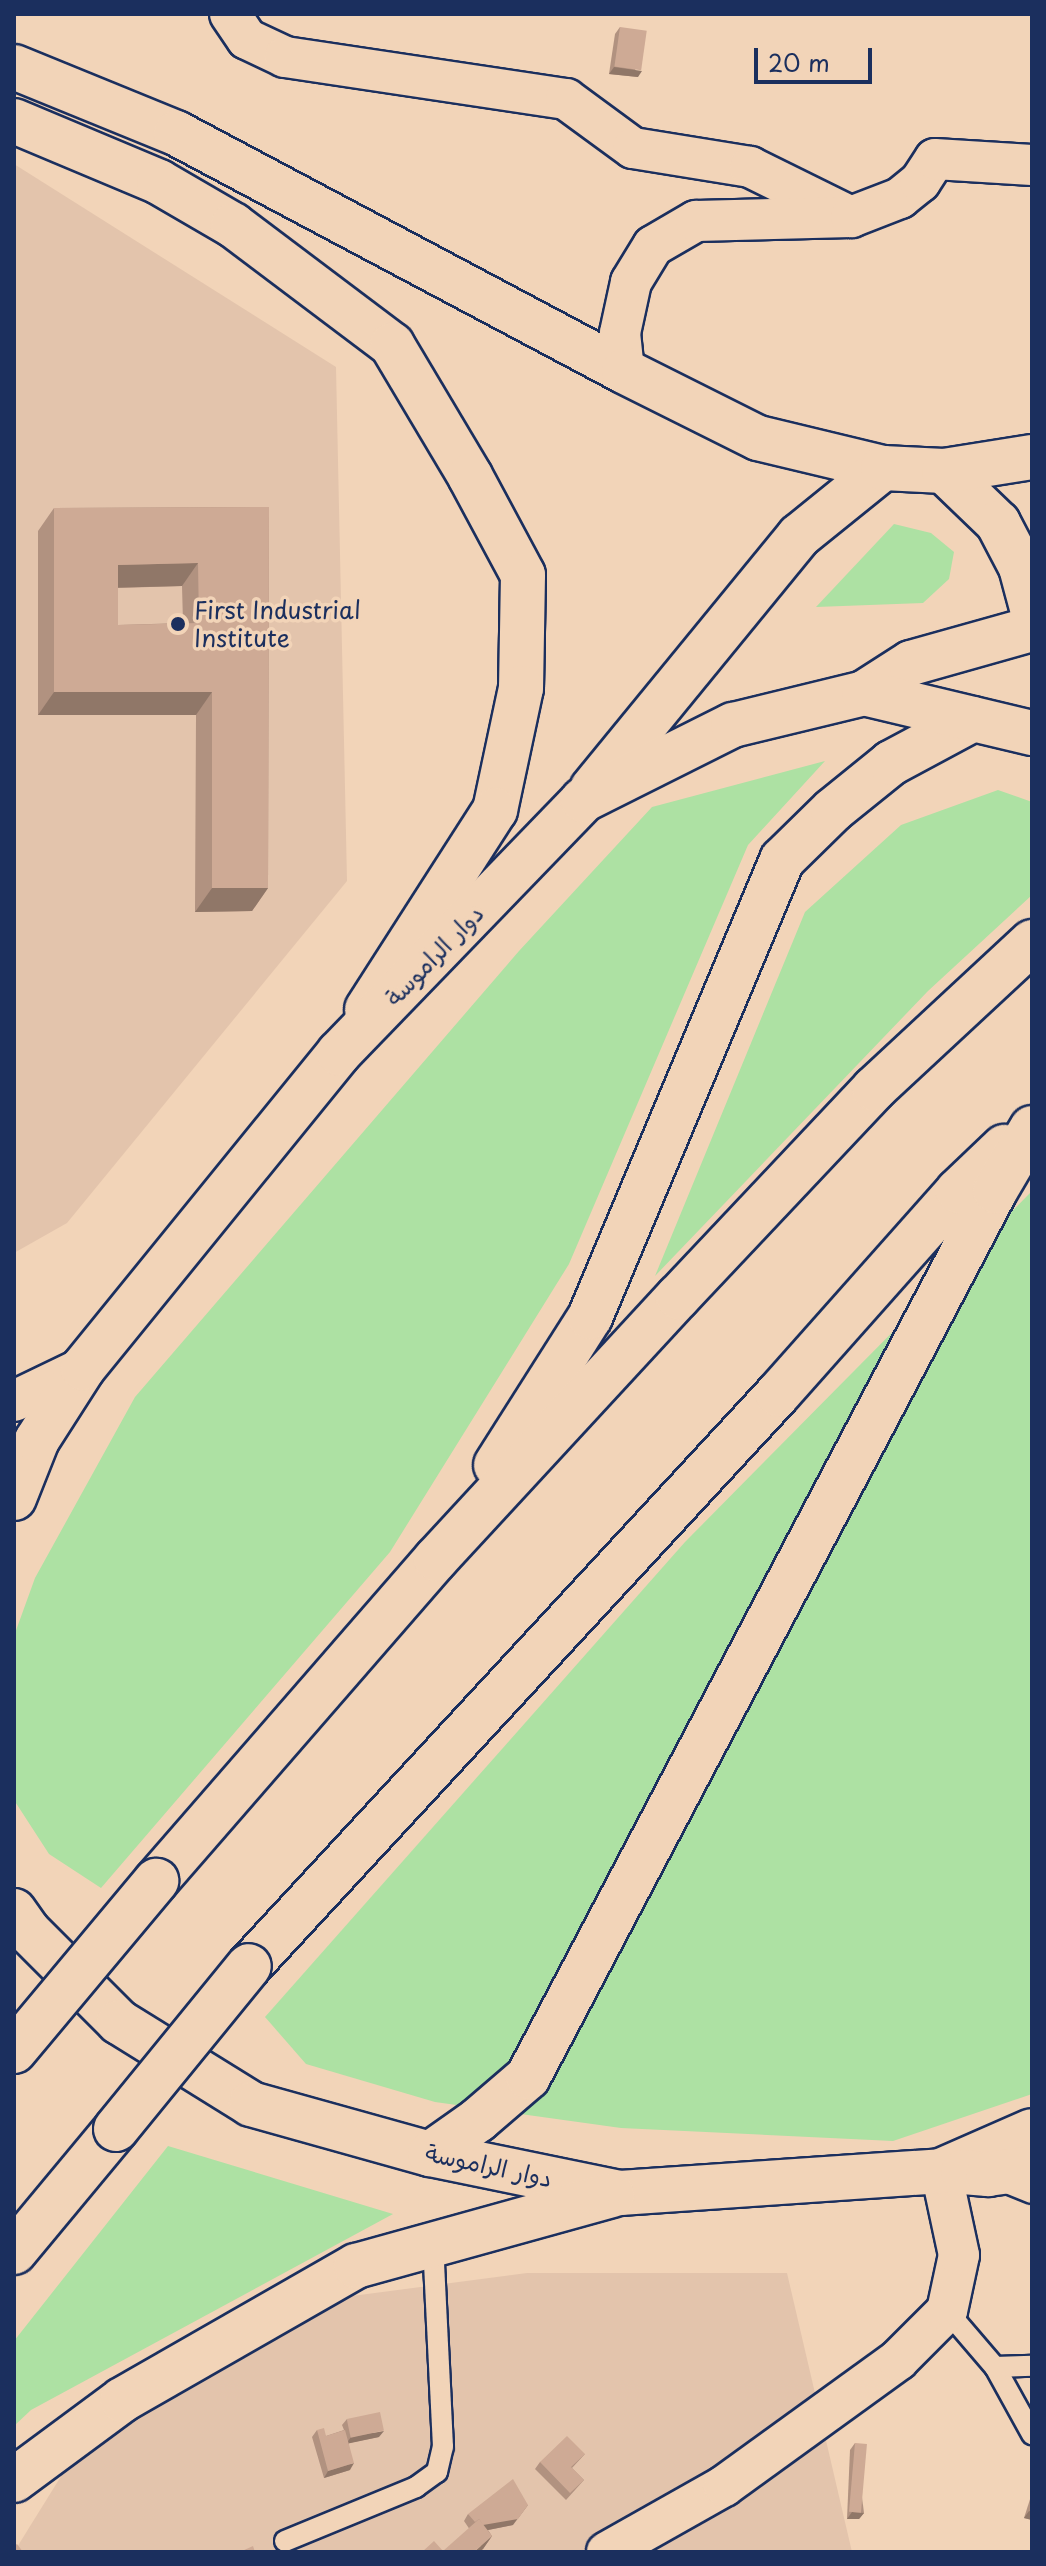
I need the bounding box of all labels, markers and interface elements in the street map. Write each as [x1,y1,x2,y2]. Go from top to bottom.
scale bar [758,32,876,82]
text: 20 m [768,44,830,80]
place label: First Industrial Institute [194,596,362,652]
marker: First Industrial Institute [169,615,187,633]
street label: دوار الراموسة [379,899,489,1011]
street label: دوار الراموسة [423,2137,555,2193]

